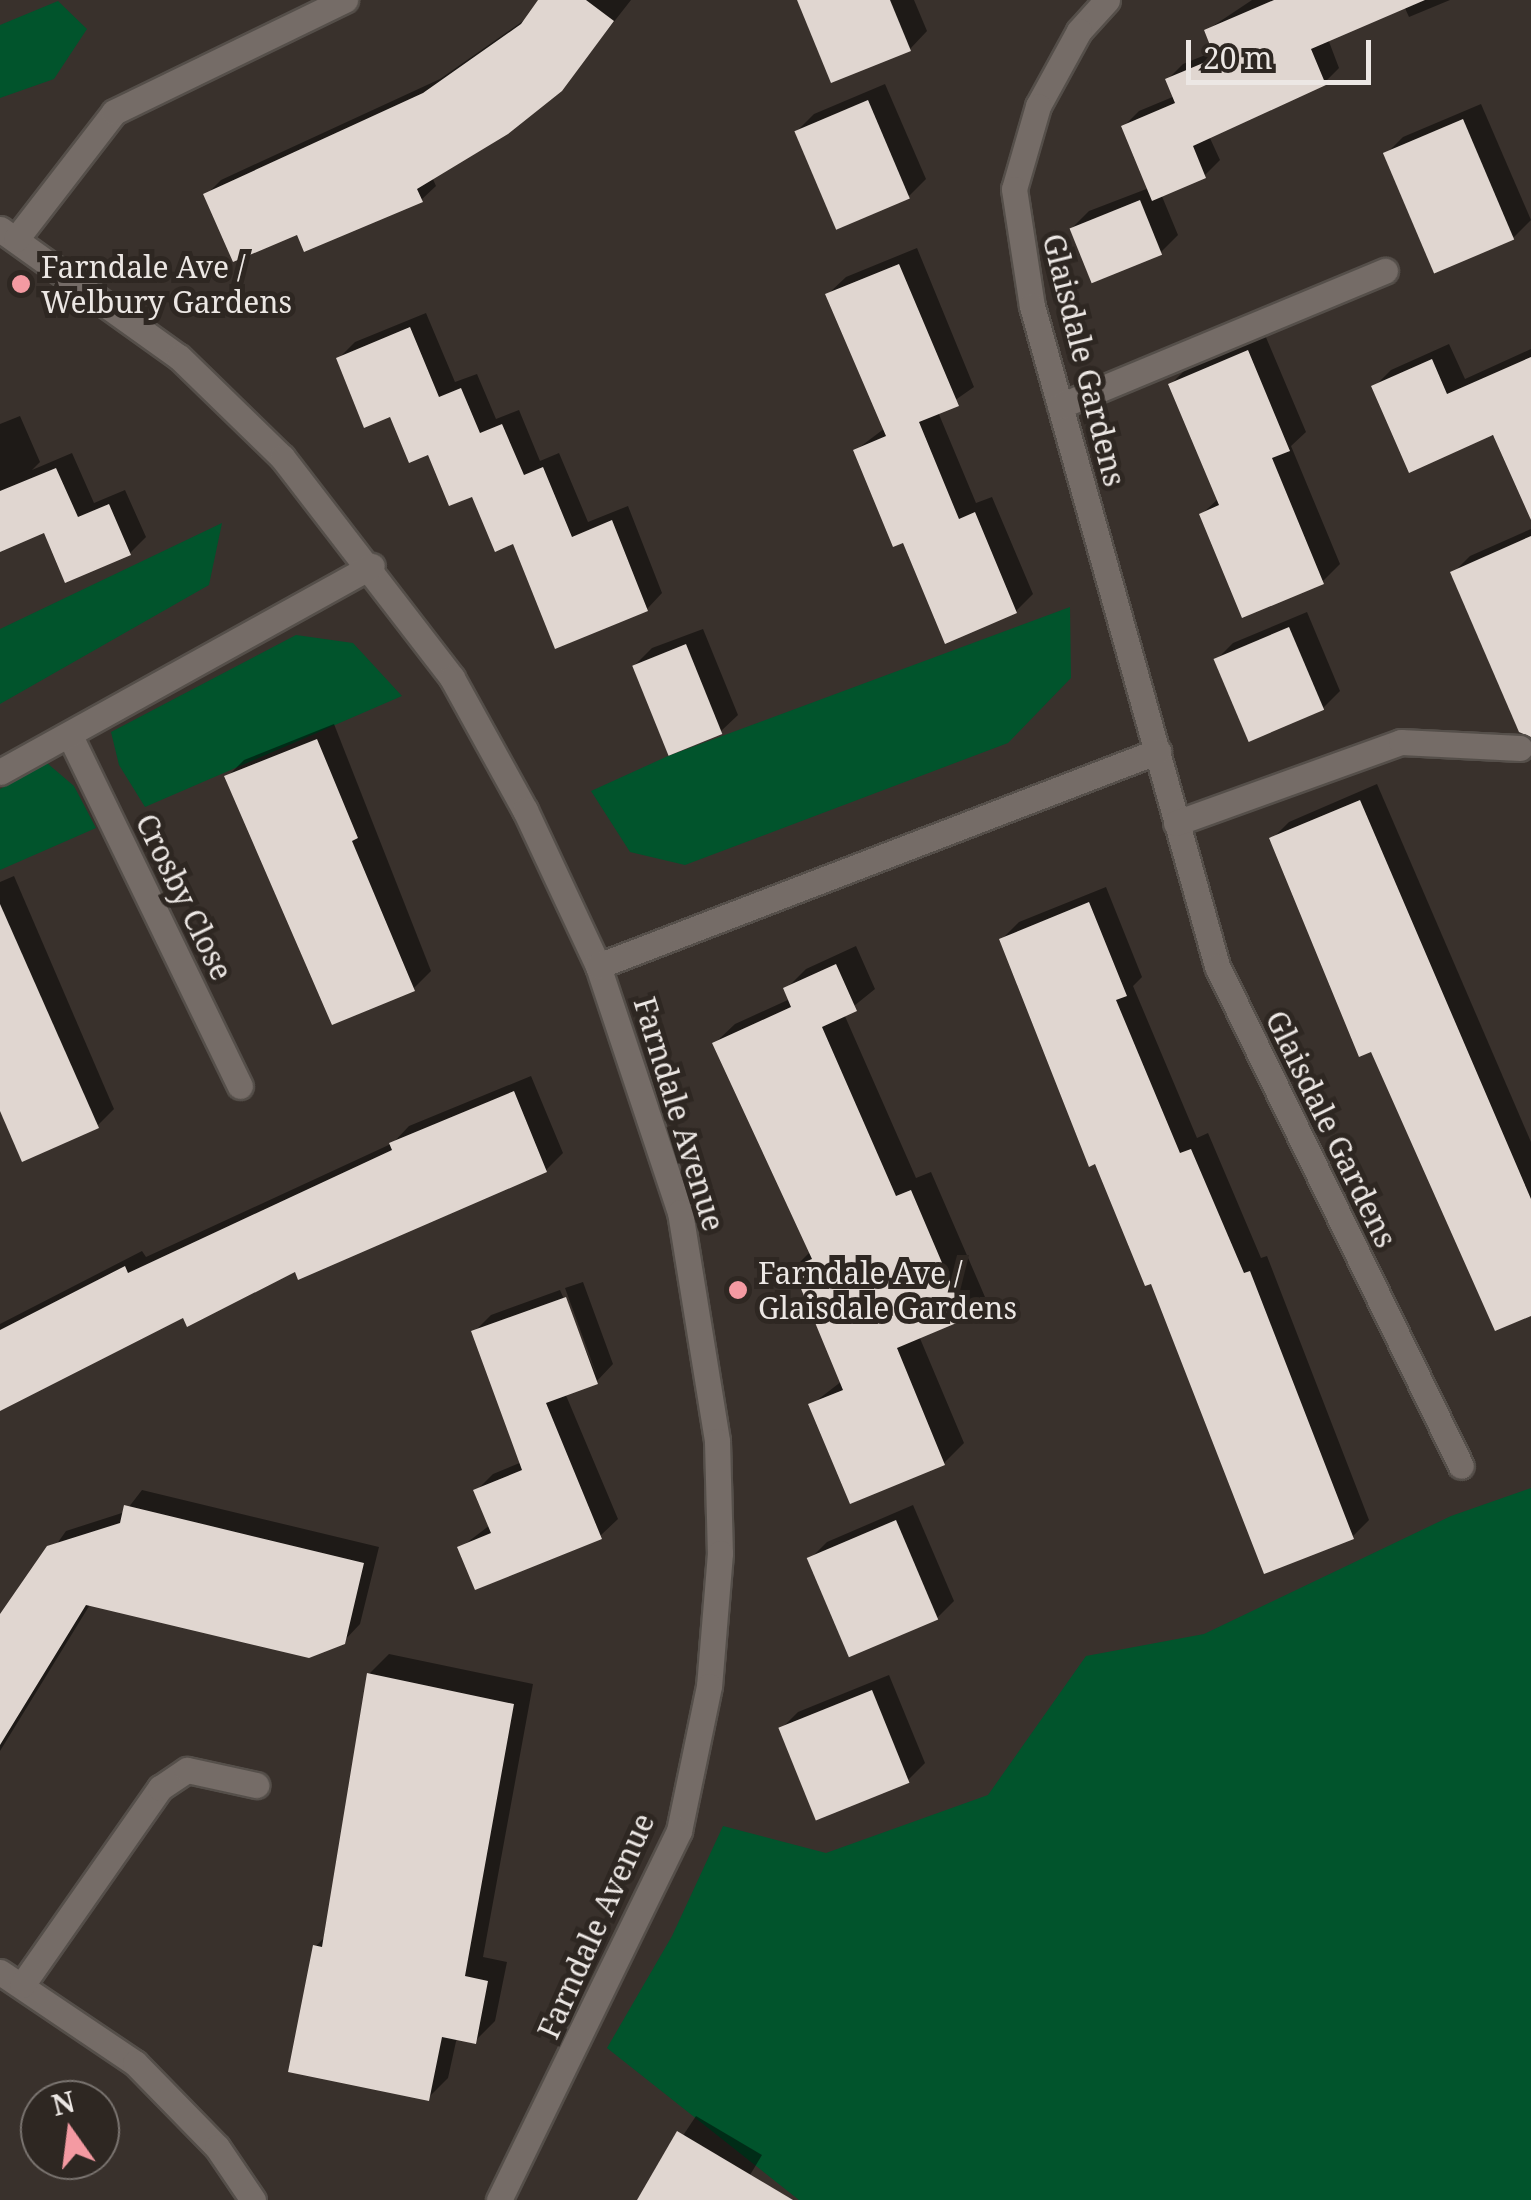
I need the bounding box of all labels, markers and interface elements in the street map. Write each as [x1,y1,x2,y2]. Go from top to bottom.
scale bar [1191,20,1376,82]
text: 20 m [1203,37,1273,78]
street label: Glaisdale Gardens [1035,230,1133,490]
place label: Farndale Ave / Welbury Gardens [41,249,292,320]
marker: Farndale Ave / Welbury Gardens [10,273,32,295]
street label: Crosby Close [128,808,240,986]
street label: Farndale Avenue [626,993,732,1235]
street label: Glaisdale Gardens [1258,1005,1404,1253]
place label: Farndale Ave / Glaisdale Gardens [758,1255,1017,1326]
marker: Farndale Ave / Glaisdale Gardens [727,1279,749,1301]
street label: Farndale Avenue [530,1808,662,2044]
north arrow [20,2080,120,2180]
text: N [48,2082,79,2124]

